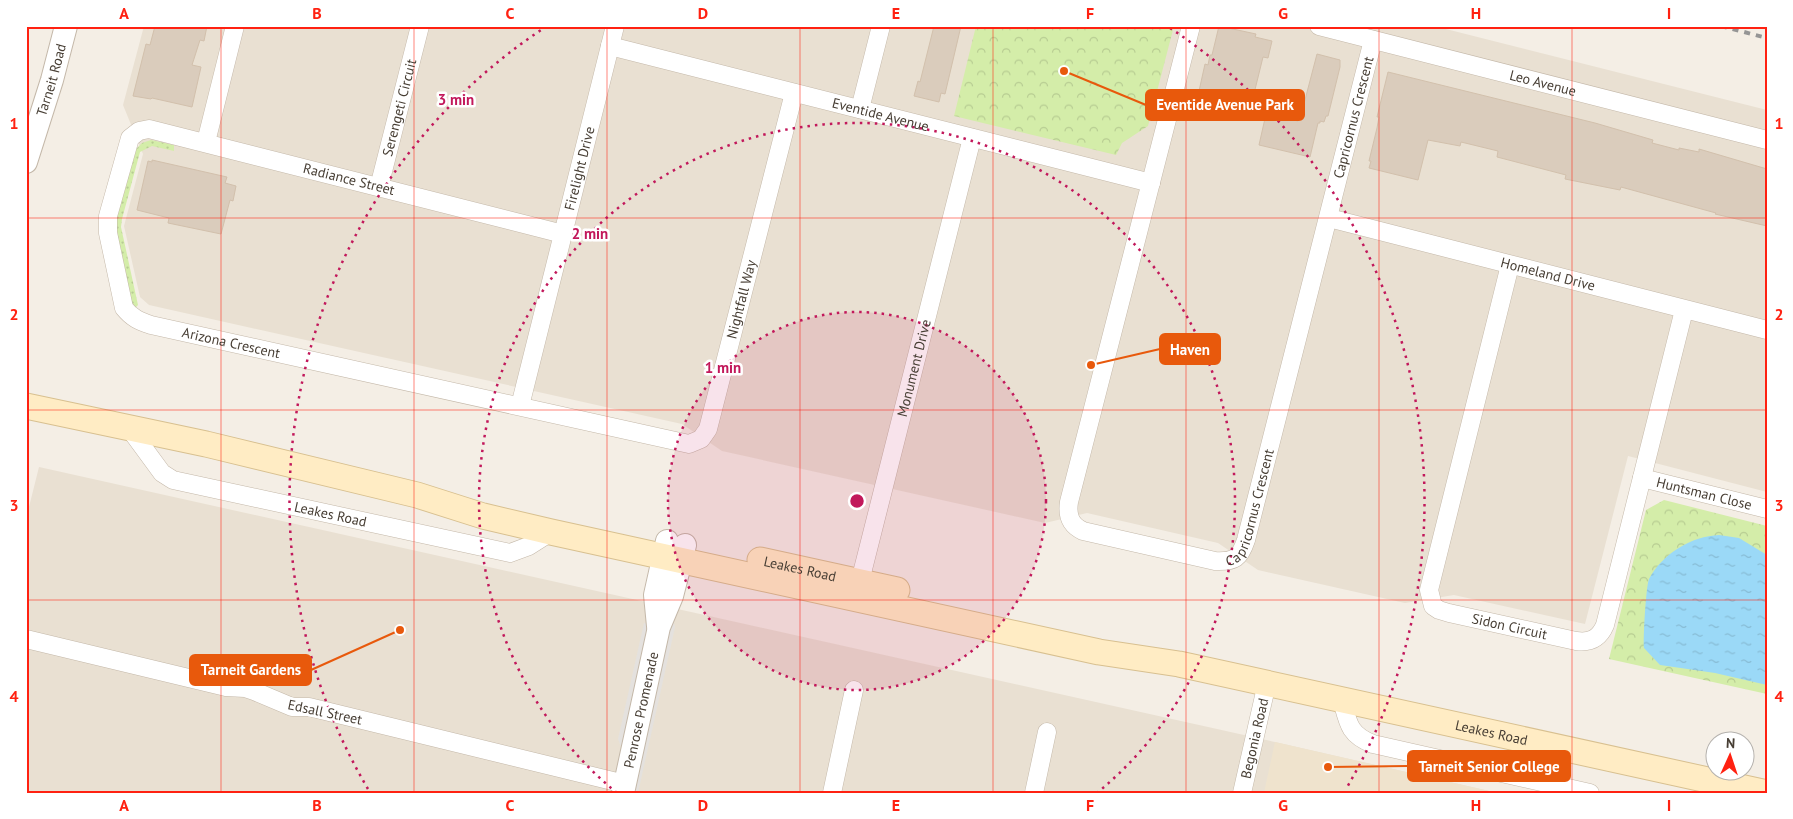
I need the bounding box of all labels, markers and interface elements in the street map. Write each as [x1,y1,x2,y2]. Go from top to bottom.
text: A [119,3,129,23]
text: B [312,3,322,23]
text: C [506,3,515,23]
text: D [698,3,708,23]
text: E [892,3,900,23]
text: F [1086,3,1094,23]
text: G [1278,3,1288,23]
text: H [1471,3,1481,23]
text: I [1667,3,1671,23]
street label: Tarneit Road [32,42,70,118]
street label: Capricornus Crescent [1329,54,1378,180]
street label: Serengeti Circuit [378,57,420,158]
street label: Leo Avenue [1508,66,1578,100]
text: 3 min [438,90,474,109]
callout: Eventide Avenue Park [1146,90,1304,120]
street label: Eventide Avenue [830,94,931,135]
text: Eventide Avenue Park [1156,95,1294,114]
text: 1 [9,113,19,133]
text: 1 [1774,113,1784,133]
street label: Firelight Drive [560,124,599,212]
street label: Radiance Street [301,159,397,199]
text: 2 min [572,224,608,243]
street label: Homeland Drive [1499,253,1597,295]
street label: Nightfall Way [722,257,760,341]
text: 2 [9,304,19,324]
text: 2 [1774,304,1784,324]
street label: Monument Drive [893,317,935,419]
street label: Arizona Crescent [181,323,282,362]
callout: Haven [1160,334,1220,364]
text: Haven [1170,340,1210,359]
text: 1 min [705,358,741,377]
street label: Capricornus Crescent [1224,447,1278,570]
street label: Huntsman Close [1655,473,1754,514]
centre of rings [848,492,866,510]
text: 3 [9,495,19,515]
text: 3 [1774,495,1784,515]
street label: Leakes Road [293,498,368,531]
street label: Leakes Road [762,552,838,585]
street label: Sidon Circuit [1470,609,1549,643]
street label: Penrose Promenade [620,650,662,770]
callout: Tarneit Gardens [190,655,311,685]
text: Tarneit Gardens [201,660,301,679]
text: 4 [9,686,19,706]
text: 4 [1774,686,1784,706]
street label: Edsall Street [286,695,364,729]
street label: Begonia Road [1237,696,1272,780]
street label: Leakes Road [1454,716,1529,749]
north arrow [1706,732,1756,782]
text: N [1726,734,1736,752]
callout: Tarneit Senior College [1408,751,1570,781]
text: Tarneit Senior College [1418,757,1560,776]
text: A [119,795,129,815]
text: B [312,795,322,815]
text: C [506,795,515,815]
text: D [698,795,708,815]
text: E [892,795,900,815]
text: F [1086,795,1094,815]
text: G [1278,795,1288,815]
text: H [1471,795,1481,815]
text: I [1667,795,1671,815]

